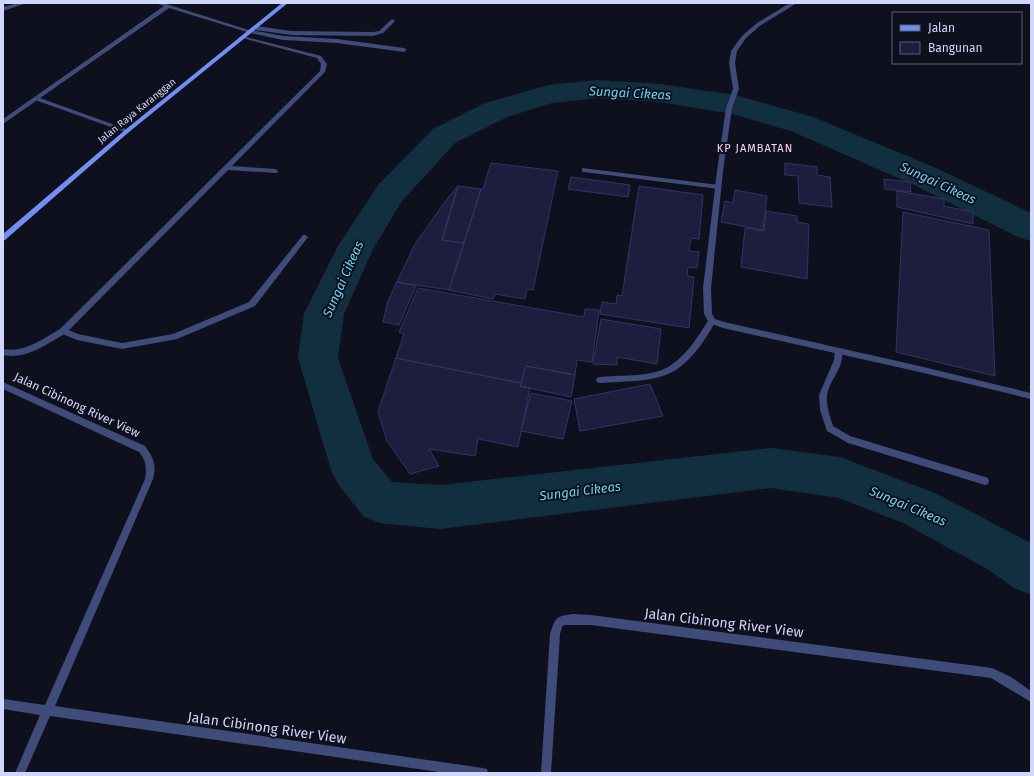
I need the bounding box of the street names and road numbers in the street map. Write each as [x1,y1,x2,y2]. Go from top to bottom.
street label: Jalan Raya Karanggan [96,76,178,146]
street label: Jalan Cibinong River View [12,370,143,441]
street label: Jalan Cibinong River View [643,605,805,641]
street label: Jalan Cibinong River View [186,708,348,748]

